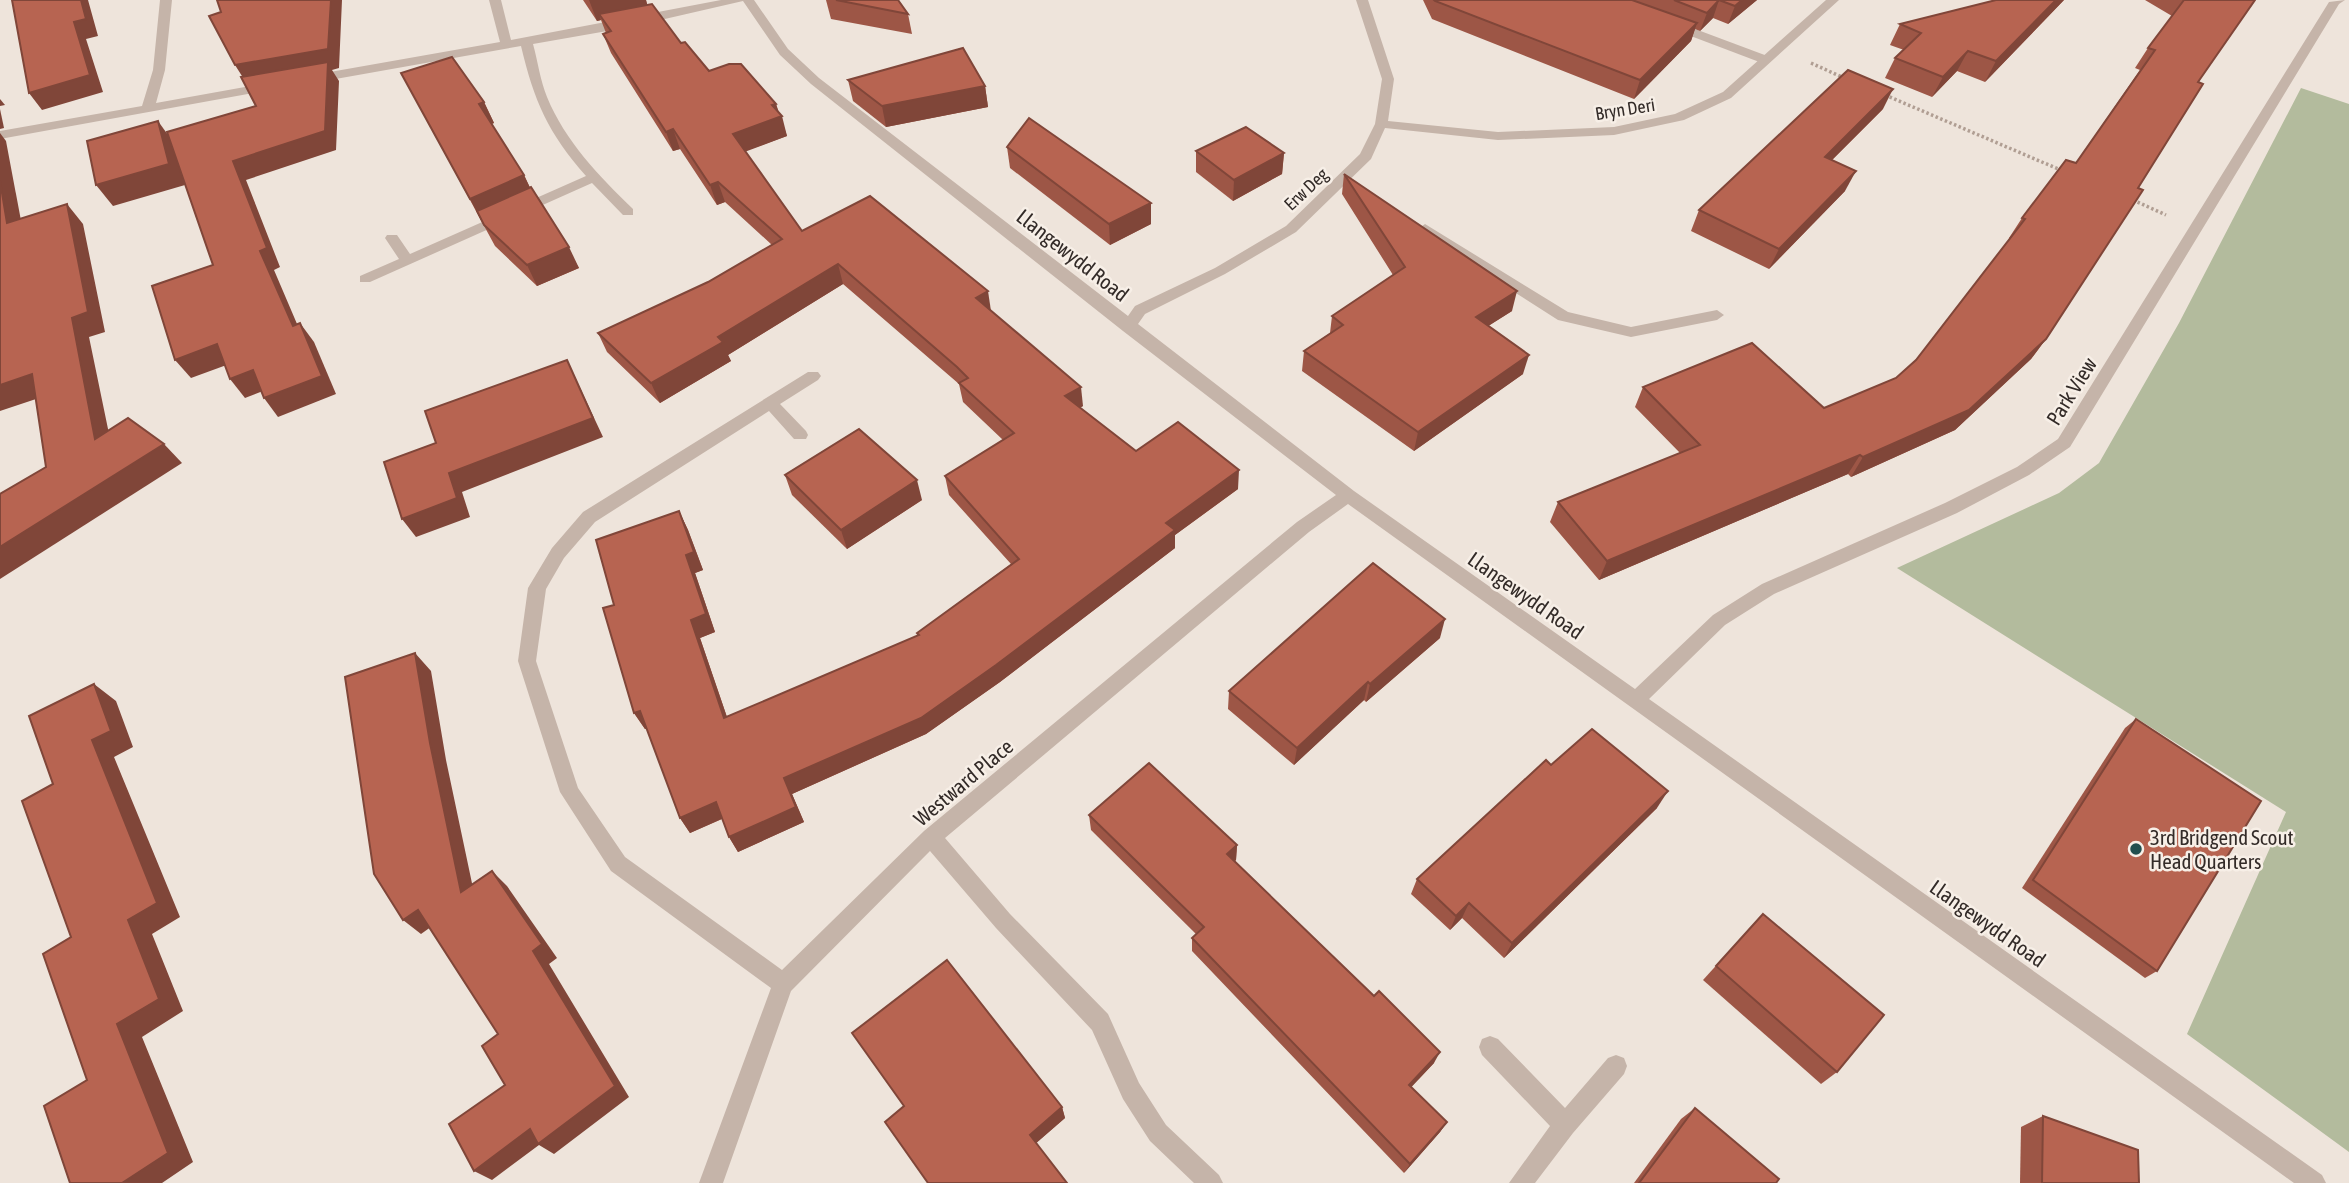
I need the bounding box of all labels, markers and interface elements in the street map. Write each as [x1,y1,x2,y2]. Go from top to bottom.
street label: Bryn Deri [1594,94,1656,124]
street label: Erw Deg [1280,163,1332,214]
street label: Llangewydd Road [1012,204,1134,306]
street label: Park View [2041,352,2101,429]
street label: Llangewydd Road [1464,546,1588,644]
street label: Westward Place [909,734,1017,830]
place label: 3rd Bridgend Scout Head Quarters [2150,825,2294,873]
marker: 3rd Bridgend Scout Head Quarters [2128,841,2144,857]
street label: Llangewydd Road [1926,874,2050,972]

